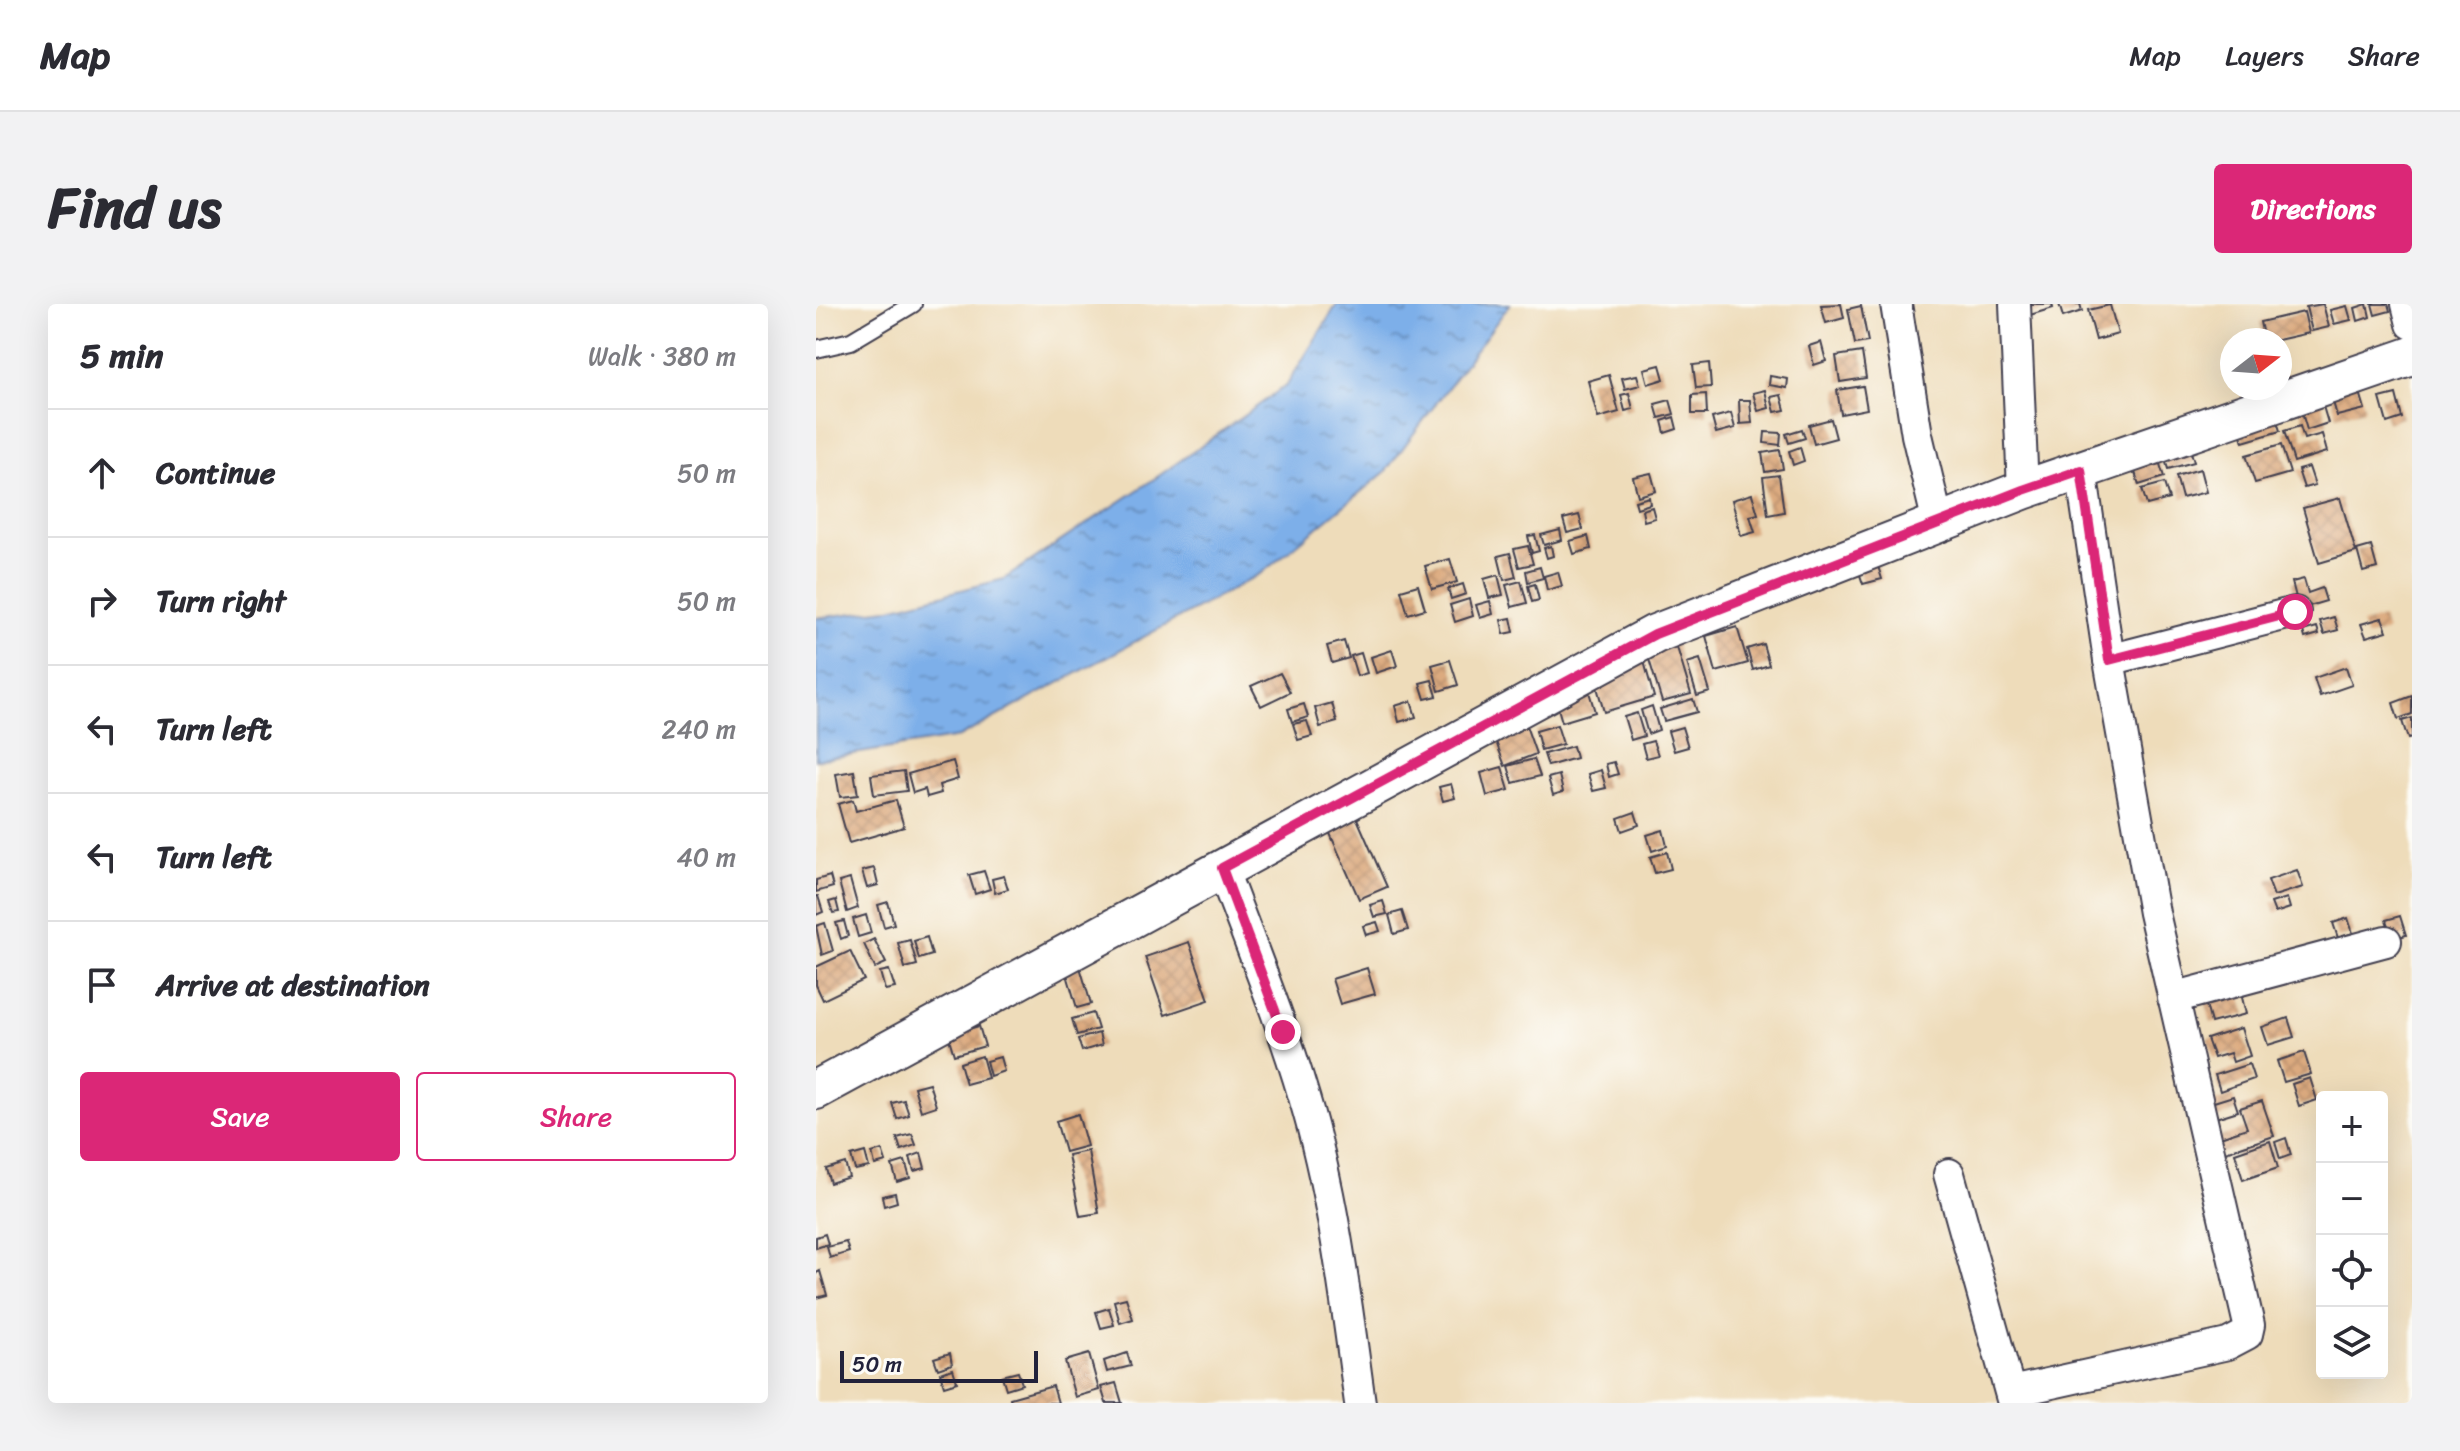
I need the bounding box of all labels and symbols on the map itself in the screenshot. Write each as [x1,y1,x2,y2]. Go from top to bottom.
north arrow [2220,328,2292,400]
route start [2277,594,2313,630]
route end [1265,1014,1301,1050]
scale bar [840,1347,1038,1383]

